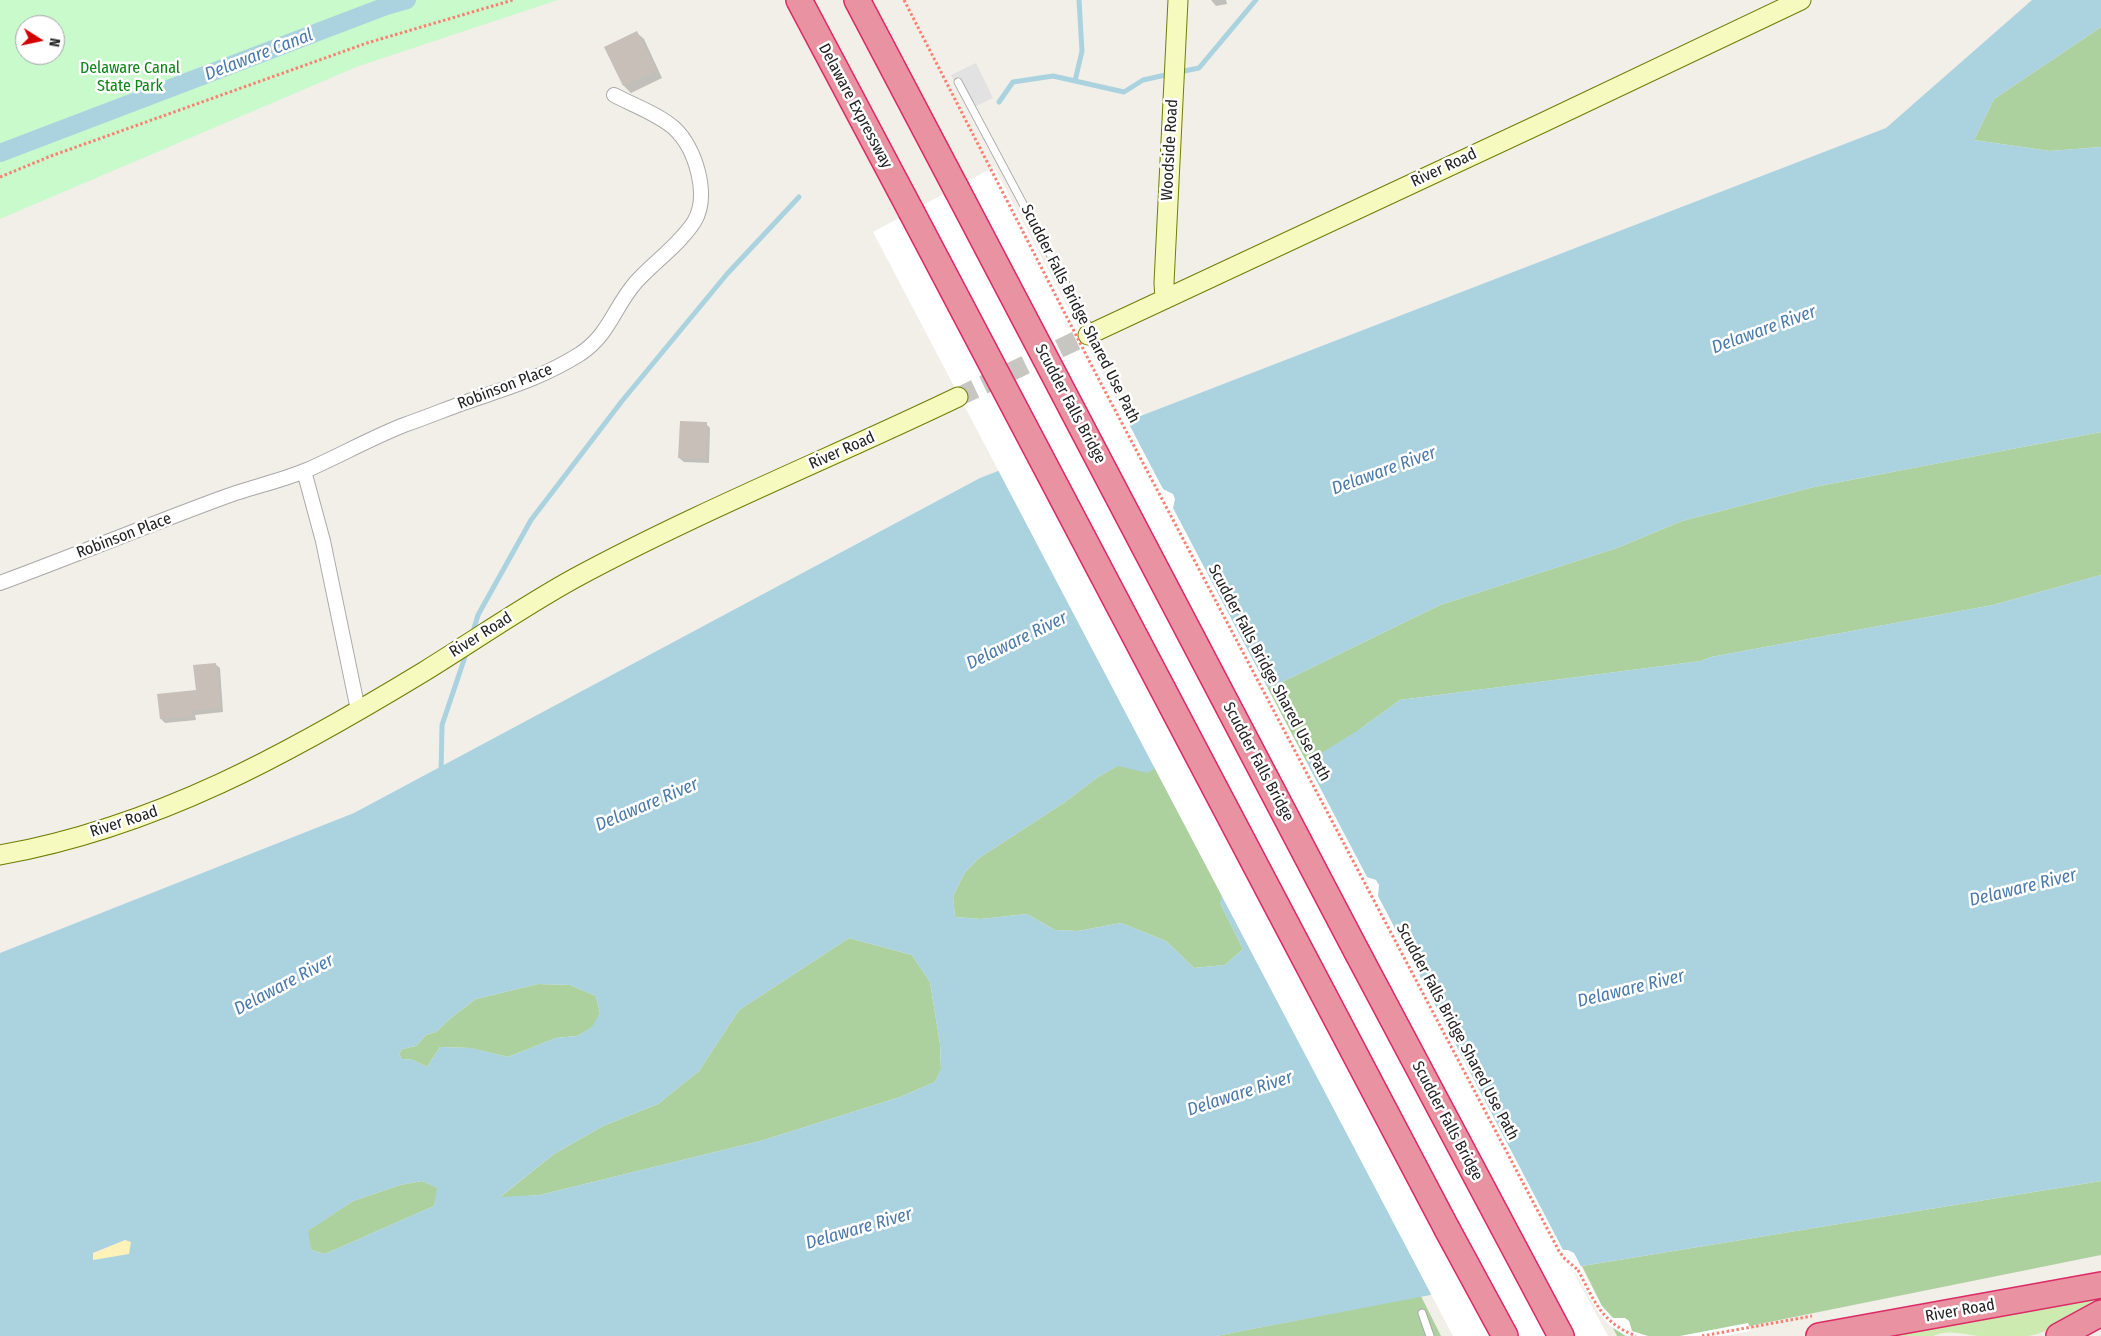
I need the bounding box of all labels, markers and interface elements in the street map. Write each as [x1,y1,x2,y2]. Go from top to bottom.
north arrow [15,15,65,65]
water label: Delaware Canal [202,24,316,86]
text: N [45,37,63,48]
street label: Delaware Expressway [814,40,896,172]
park label: Delaware Canal State Park [80,59,180,97]
street label: Woodside Road [1158,99,1182,201]
street label: River Road [1408,144,1480,192]
street label: Scudder Falls Bridge Shared Use Path [1016,202,1144,426]
water label: Delaware River [1709,301,1819,359]
street label: Scudder Falls Bridge [1030,341,1110,467]
street label: Robinson Place [455,360,555,414]
street label: River Road [806,428,878,474]
water label: Delaware River [1329,442,1439,500]
street label: Robinson Place [74,509,174,563]
street label: Scudder Falls Bridge Shared Use Path [1204,561,1334,785]
water label: Delaware River [963,607,1071,675]
street label: River Road [446,608,516,662]
street label: Scudder Falls Bridge [1218,699,1298,825]
water label: Delaware River [592,774,702,836]
street label: River Road [88,802,160,842]
water label: Delaware River [1967,864,2079,912]
street label: Scudder Falls Bridge Shared Use Path [1392,920,1522,1144]
water label: Delaware River [231,950,337,1020]
water label: Delaware River [1575,965,1687,1013]
street label: Scudder Falls Bridge [1407,1058,1487,1184]
water label: Delaware River [1185,1067,1295,1121]
water label: Delaware River [803,1204,915,1254]
street label: River Road [1924,1295,1996,1327]

